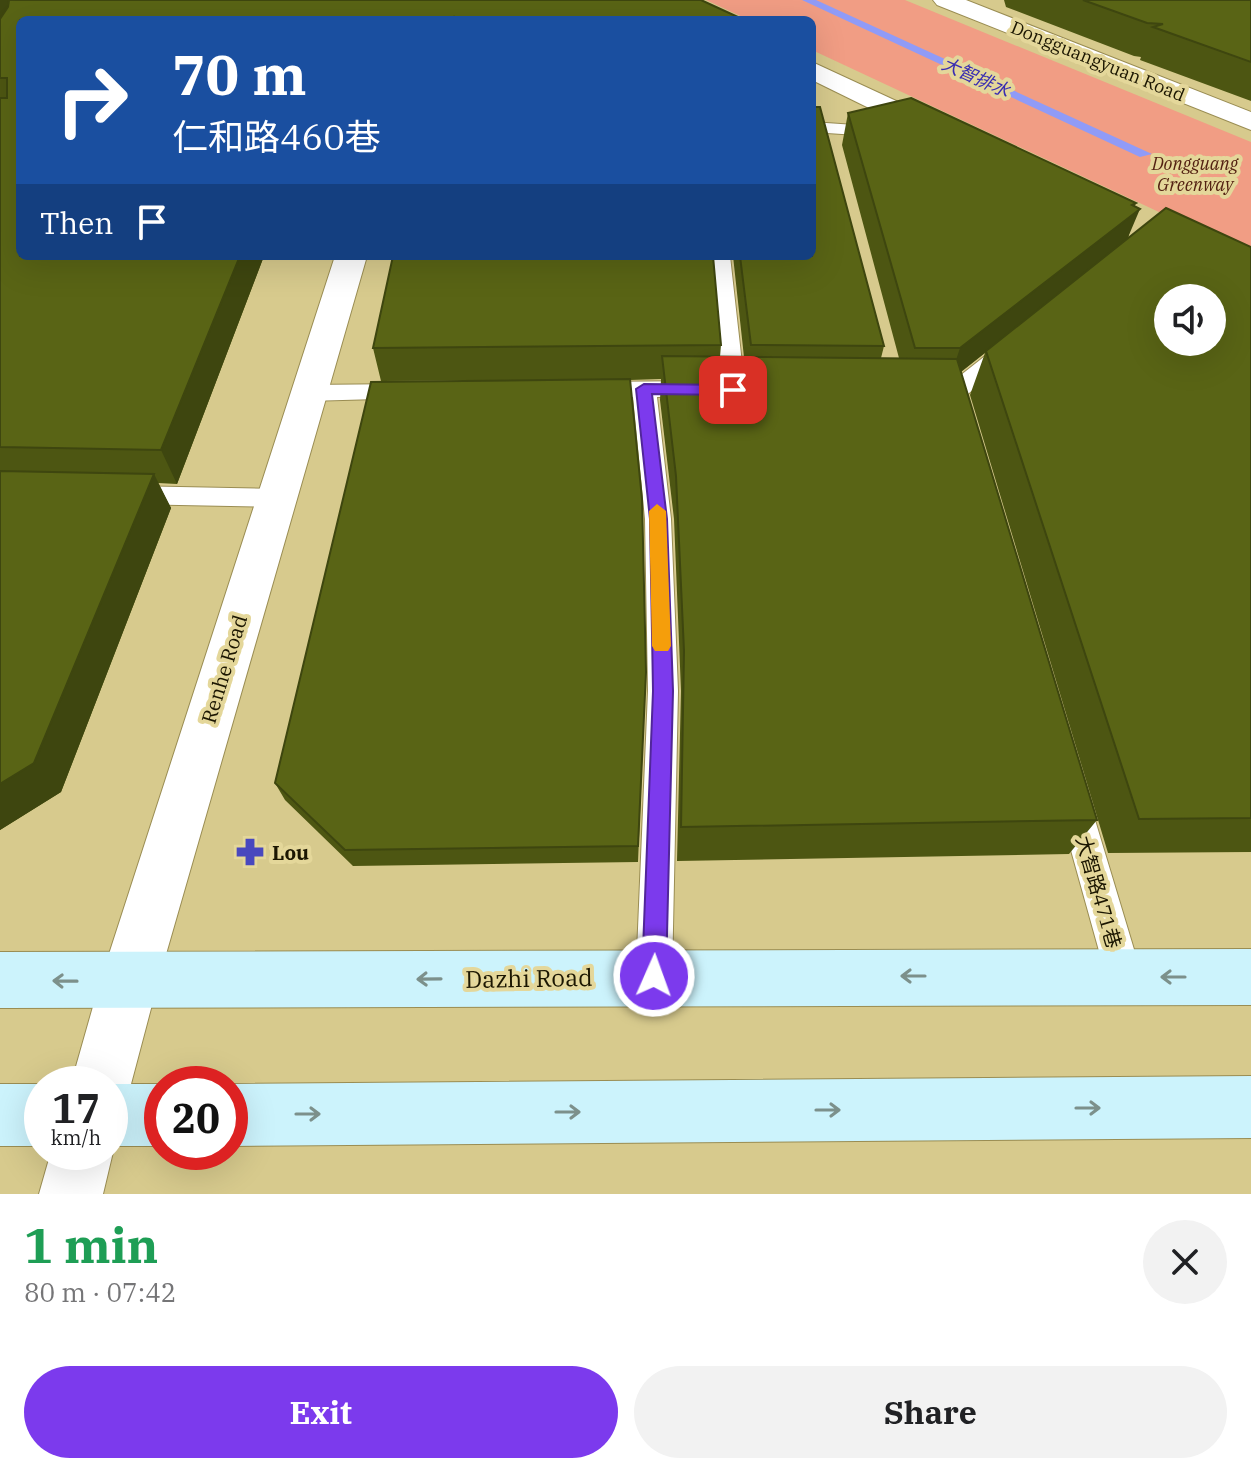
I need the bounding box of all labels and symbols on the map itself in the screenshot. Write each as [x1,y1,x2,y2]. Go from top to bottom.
street label: Dongguangyuan Road [1008,16,1188,106]
water label: 大智排水 [938,52,1014,103]
park label: Dongguang Greenway [1151,152,1239,196]
pin [699,356,767,424]
street label: Renhe Road [195,611,253,727]
street label: 大智路471巷 [1070,833,1128,951]
pharmacy icon: Lou [235,837,265,867]
place label: Lou [272,839,309,866]
position arrow [612,934,696,1018]
street label: Dazhi Road [465,961,593,995]
one-way arrow [900,968,927,984]
one-way arrow [1160,969,1187,984]
one-way arrow [416,971,443,987]
one-way arrow [52,973,79,989]
speed limit sign: 20 [144,1066,248,1170]
one-way arrow [1074,1100,1101,1116]
one-way arrow [814,1102,841,1118]
one-way arrow [554,1104,581,1120]
one-way arrow [294,1107,321,1122]

